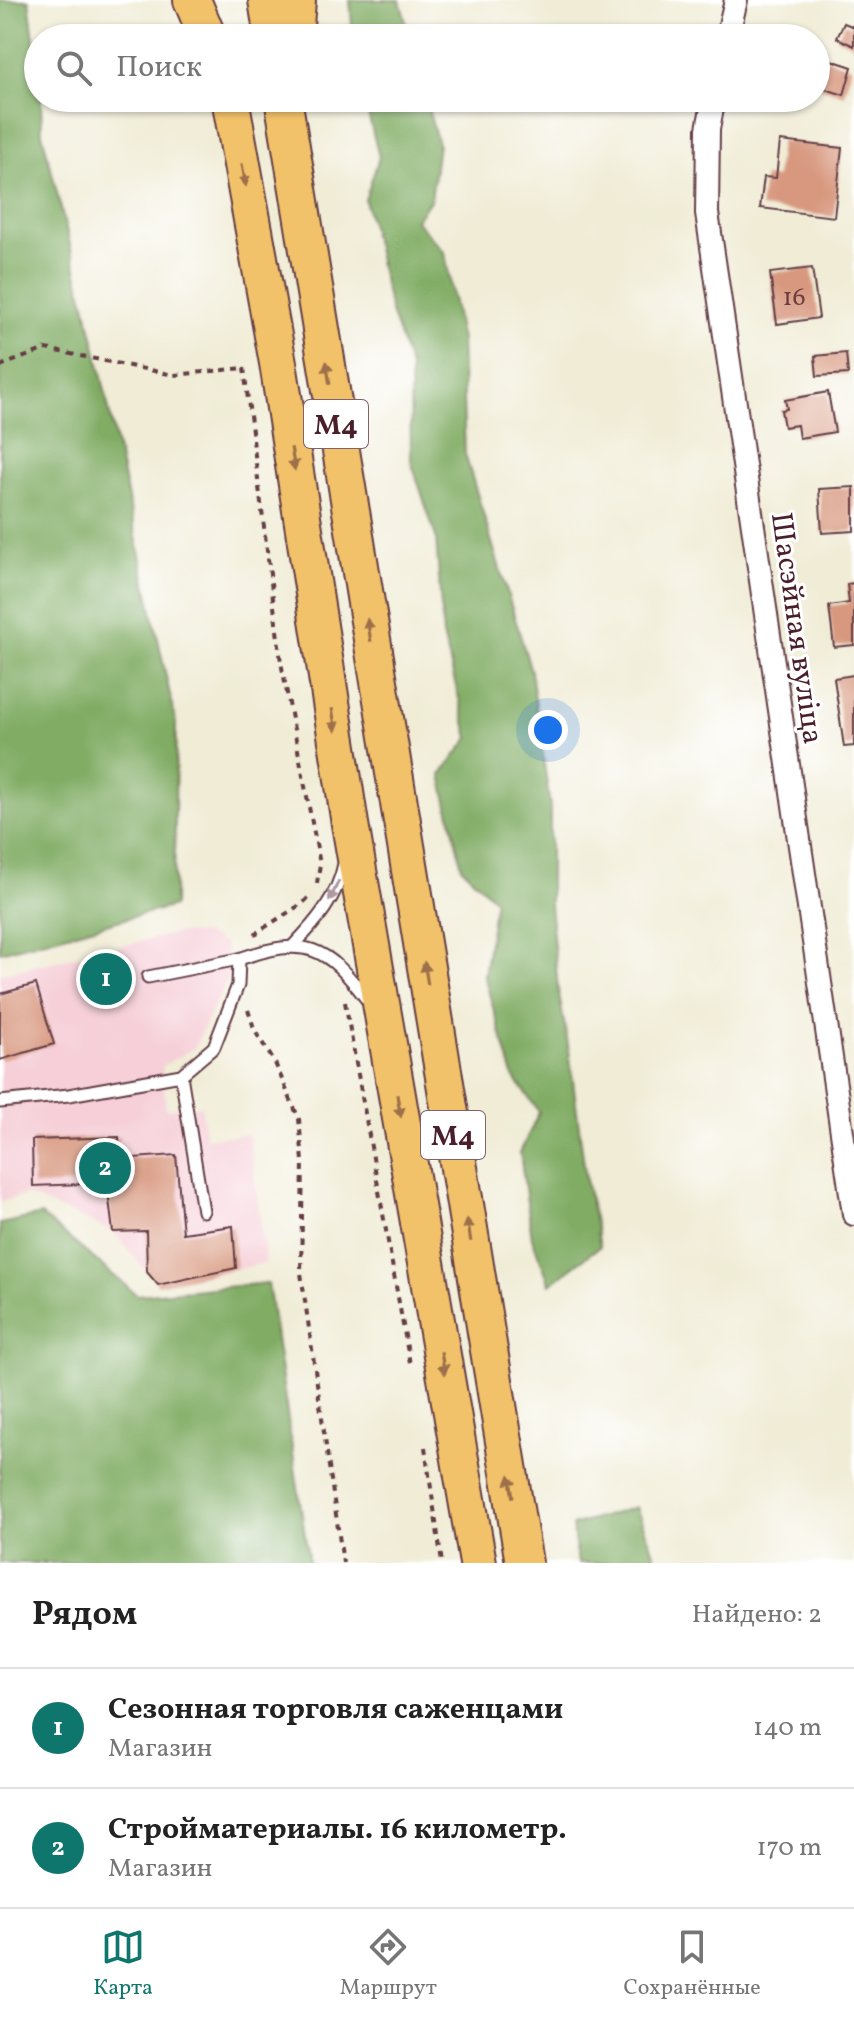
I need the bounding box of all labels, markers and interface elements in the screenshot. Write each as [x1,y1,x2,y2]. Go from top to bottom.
search box [24,24,830,112]
icon: search [52,46,96,90]
text: Поиск [116,47,202,89]
one-way arrow [239,163,251,188]
house number: 16 [782,280,806,316]
one-way arrow [321,360,334,385]
road number: М4 [304,400,368,448]
one-way arrow [287,446,300,471]
street label: Шасэйная вуліца [759,510,833,747]
one-way arrow [363,617,375,642]
one-way arrow [328,708,341,733]
your location [528,710,568,750]
one-way arrow [328,879,341,903]
pin: 1 [80,949,132,1009]
one-way arrow [419,960,432,985]
one-way arrow [393,1094,405,1119]
road number: М4 [421,1111,485,1159]
pin: 2 [79,1138,131,1198]
one-way arrow [462,1217,475,1242]
one-way arrow [438,1350,450,1375]
one-way arrow [505,1473,517,1498]
text: Рядом [32,1592,137,1639]
text: Найдено: 2 [692,1597,822,1633]
text: Сезонная торговля саженцами [108,1689,563,1731]
text: 1 [53,1710,63,1746]
text: 140 m [753,1710,822,1746]
text: Магазин [108,1731,212,1767]
text: Стройматериалы. 16 километр. [108,1809,567,1851]
text: 2 [51,1830,65,1866]
text: 170 m [757,1830,822,1866]
text: Магазин [108,1851,212,1887]
tab: Карта [93,1925,153,2004]
tab: Маршрут [340,1925,437,2004]
tab: Сохранённые [623,1925,761,2004]

